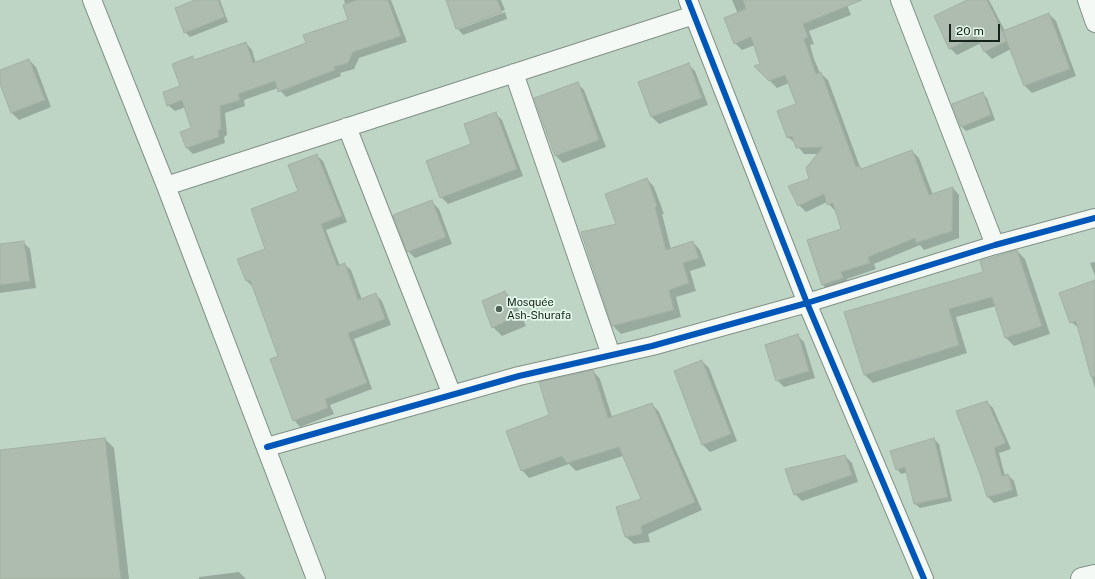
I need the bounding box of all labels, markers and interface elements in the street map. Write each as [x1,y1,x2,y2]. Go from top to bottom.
scale bar [951,16,1002,42]
text: 20 m [956,24,984,38]
place label: Mosquée Ash-Shurafa [507,296,571,322]
marker: Mosquée Ash-Shurafa [494,304,504,314]

